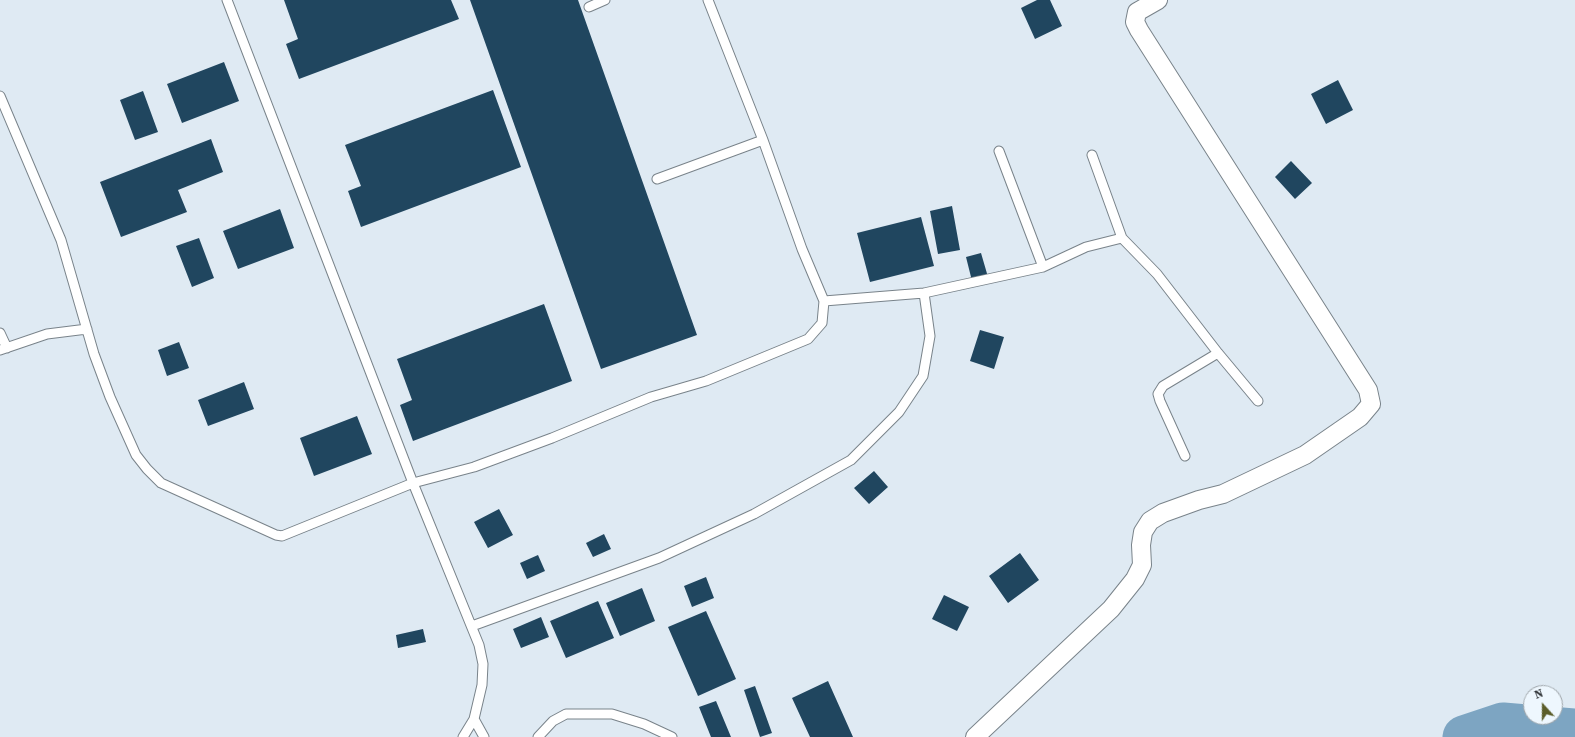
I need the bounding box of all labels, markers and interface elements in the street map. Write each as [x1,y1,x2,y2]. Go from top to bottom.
north arrow [1523,685,1563,725]
text: N [1532,686,1545,703]

